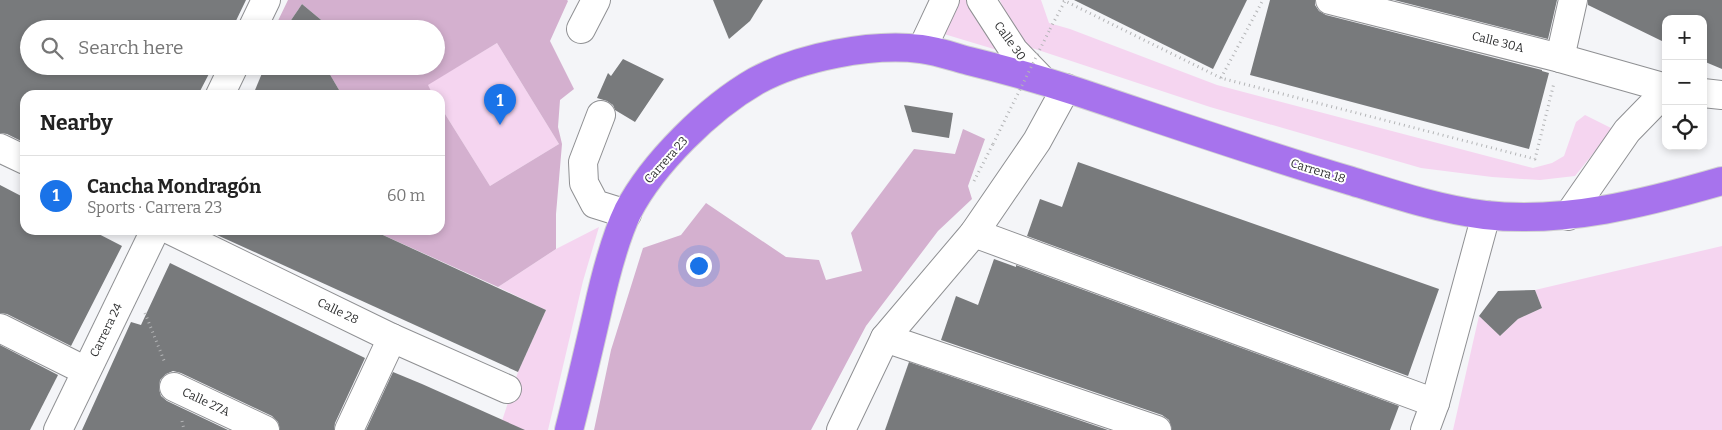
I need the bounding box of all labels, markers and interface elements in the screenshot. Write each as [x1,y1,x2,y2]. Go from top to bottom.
map controls [1662,15,1707,150]
button: + [1662,15,1707,60]
street label: Calle 30 [991,19,1029,63]
search box [20,20,445,75]
street label: Calle 30A [1471,29,1526,55]
icon: search [38,34,66,62]
text: Search here [78,36,183,59]
button: − [1662,60,1707,105]
pin: 1 [484,84,516,125]
button: locate [1662,105,1707,150]
text: Nearby [40,110,113,136]
street label: Carrera 23 [641,134,691,186]
street label: Carrera 18 [1289,156,1347,186]
text: Cancha Mondragón [87,175,261,198]
text: 1 [53,186,59,205]
text: 60 m [387,186,425,205]
text: Sports · Carrera 23 [87,198,222,217]
your location [686,253,712,279]
street label: Calle 28 [315,295,361,327]
street label: Carrera 24 [87,301,125,359]
street label: Calle 27A [180,385,232,419]

